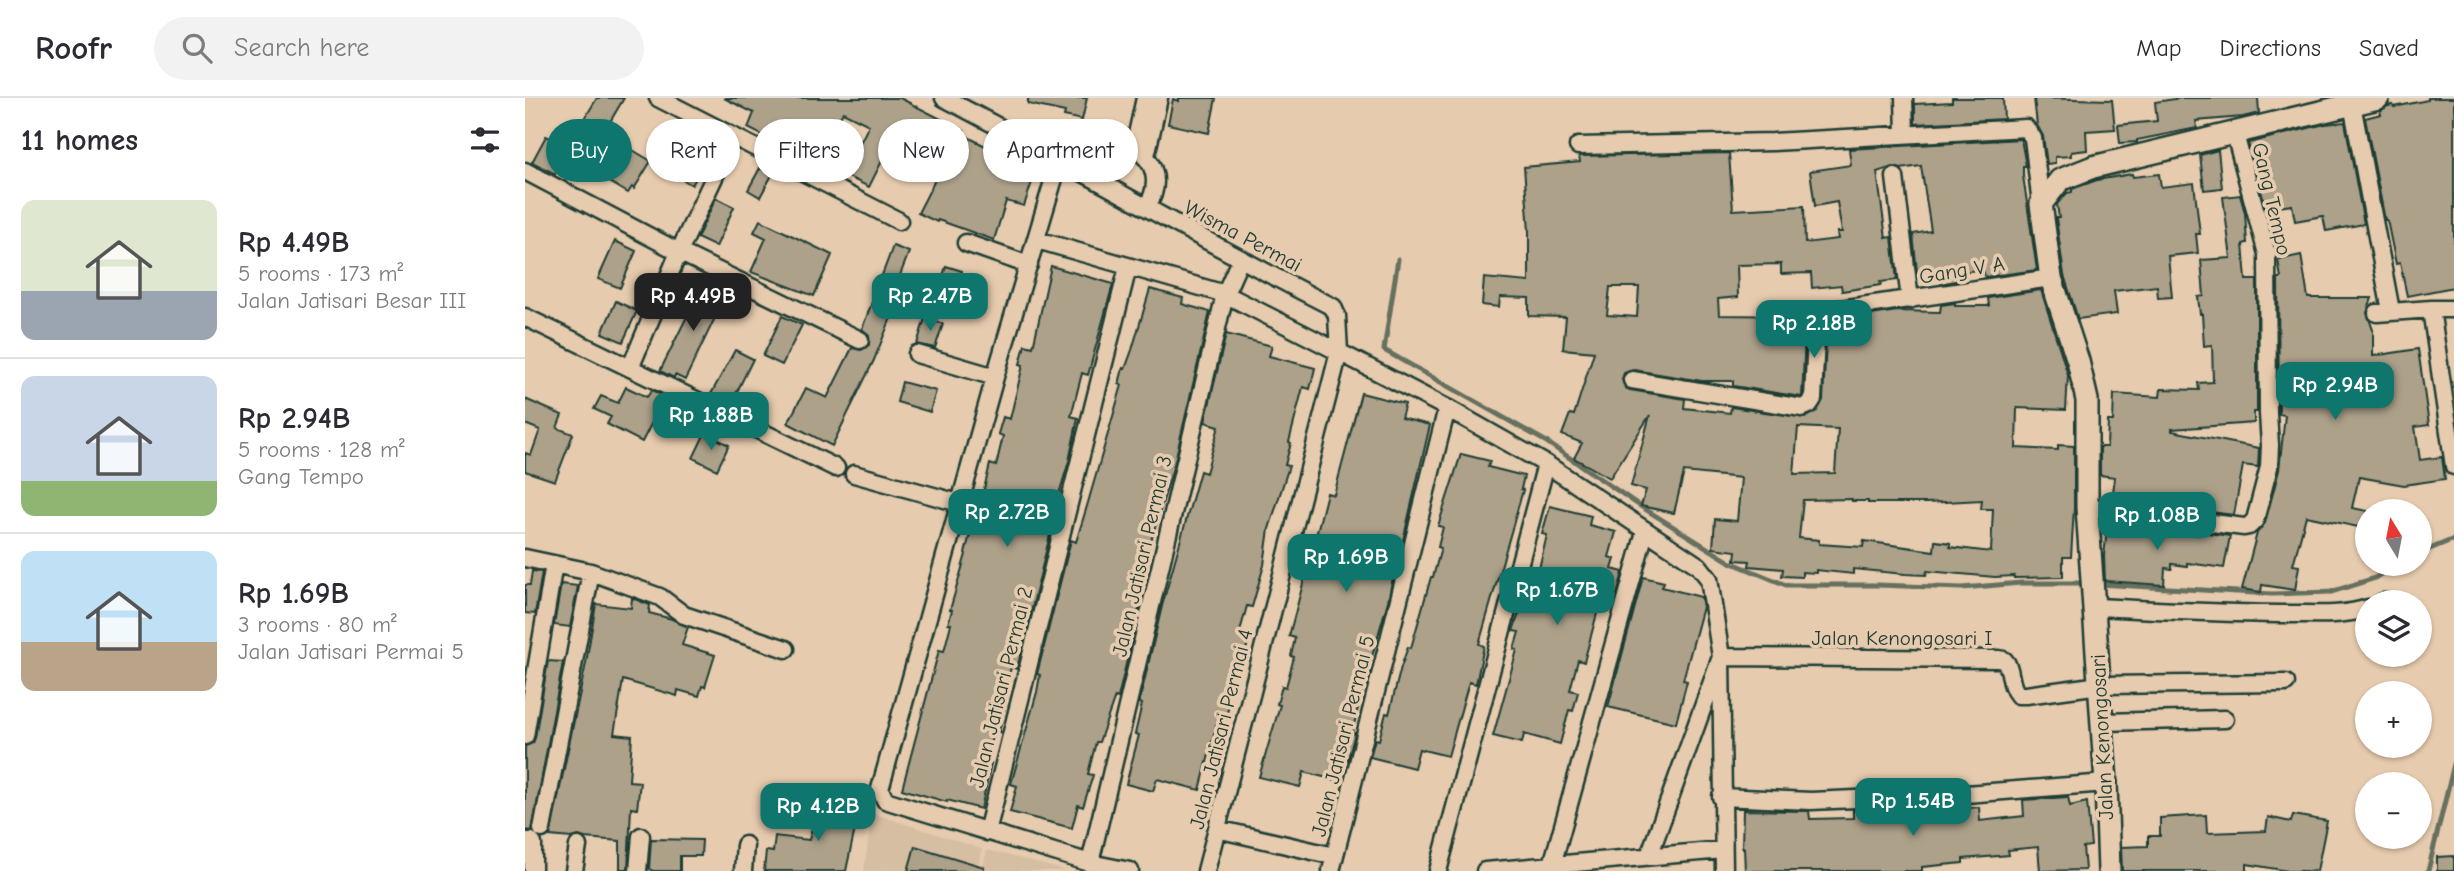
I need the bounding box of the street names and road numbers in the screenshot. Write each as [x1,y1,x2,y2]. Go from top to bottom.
street label: Gang Tempo [2247,140,2297,258]
street label: Wisma Permai [1180,195,1306,277]
street label: Gang V A [1918,251,2006,289]
street label: Jalan Jatisari Permai 3 [1107,453,1177,659]
street label: Jalan Jatisari Permai 2 [964,584,1038,790]
street label: Jalan Kenongosari I [1811,626,1993,650]
street label: Jalan Jatisari Permai 4 [1185,627,1257,831]
street label: Jalan Jatisari Permai 5 [1306,633,1380,839]
street label: Jalan Kenongosari [2086,654,2118,820]

